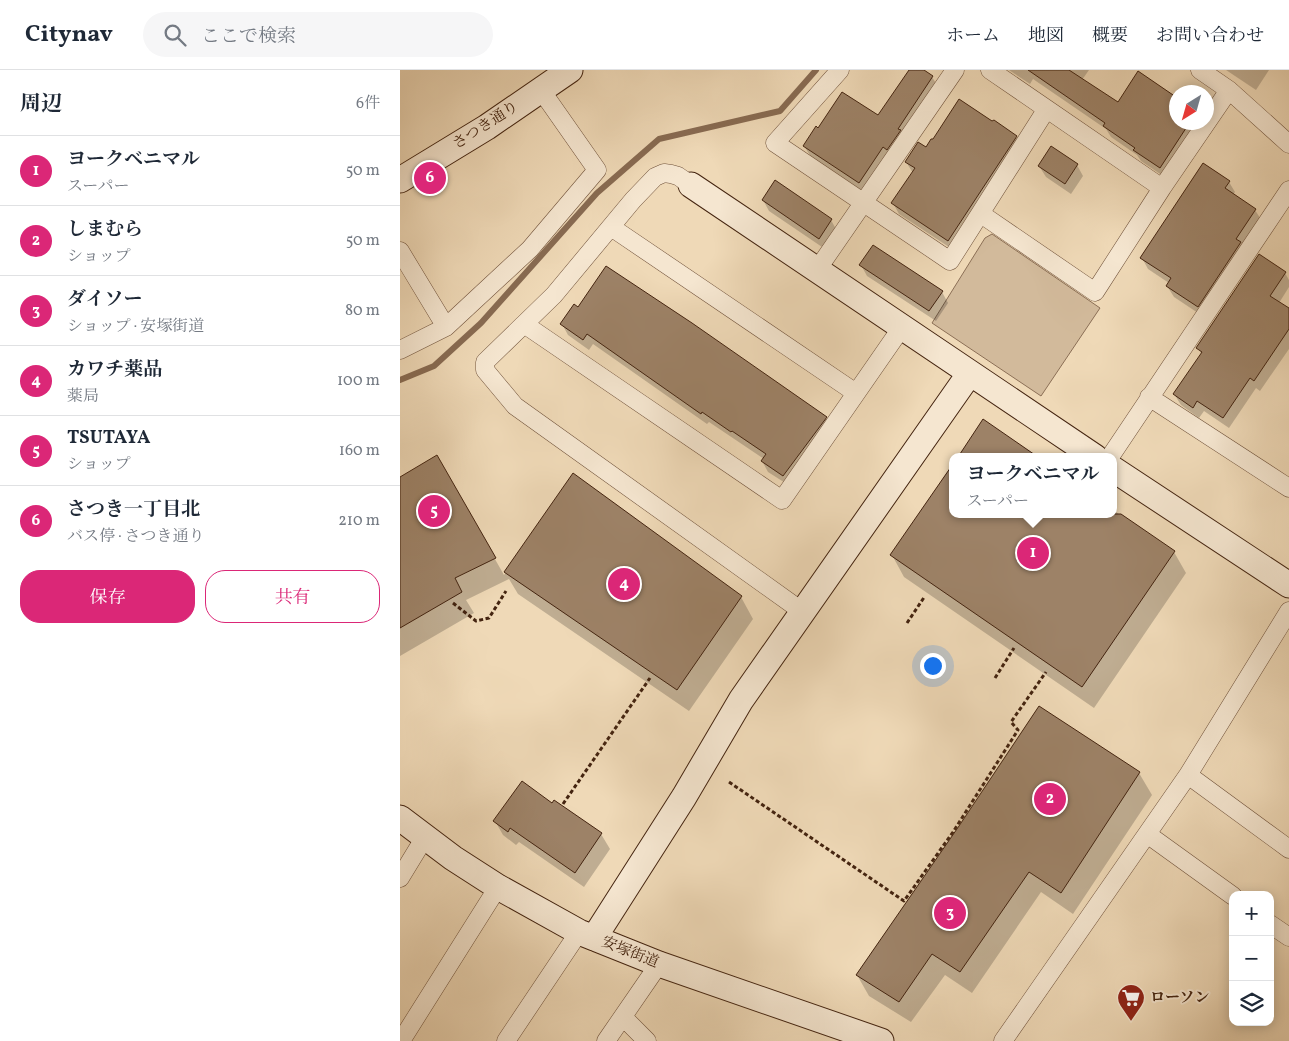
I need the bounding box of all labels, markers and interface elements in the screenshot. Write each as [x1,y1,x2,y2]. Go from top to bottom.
search box [143,12,493,57]
text: Citynav [25,18,113,52]
icon: search [161,21,189,49]
text: ここで検索 [201,24,296,50]
text: ホーム [946,24,1000,49]
text: 地図 [1028,24,1064,49]
text: 概要 [1092,24,1128,49]
text: お問い合わせ [1156,24,1264,49]
north arrow [1169,85,1214,130]
text: 周辺 [20,90,62,119]
text: 6件 [356,93,380,115]
street label: さつき通り [449,97,523,155]
text: ヨークベニマル [67,147,200,173]
pin: 6 [414,159,446,197]
text: 1 [33,160,39,182]
text: 50 m [346,160,380,182]
text: スーパー [67,176,129,198]
text: しまむら [67,217,143,243]
text: 2 [32,230,40,252]
text: 50 m [346,230,380,252]
text: ショップ [67,246,131,268]
text: ダイソー [67,287,143,313]
text: 3 [32,300,40,322]
text: 80 m [345,300,380,322]
text: ショップ · 安塚街道 [67,316,204,338]
text: カワチ薬品 [67,357,162,383]
text: 4 [31,370,41,392]
text: 100 m [337,370,380,392]
text: 薬局 [67,386,99,408]
text: TSUTAYA [67,425,151,451]
text: 5 [32,440,40,462]
text: 160 m [339,440,380,462]
popup [949,453,1117,518]
text: ショップ [67,454,131,476]
text: ヨークベニマル [966,462,1100,488]
text: スーパー [966,491,1029,513]
pin: 5 [418,492,450,530]
text: さつき一丁目北 [67,497,200,523]
text: 6 [32,510,40,532]
text: 210 m [338,510,380,532]
text: バス停 · さつき通り [67,526,205,548]
pin: 1 [1017,534,1049,572]
pin: 4 [608,565,640,603]
button: 保存 [20,570,195,623]
button: 共有 [205,570,380,623]
your location [920,653,946,679]
pin: 2 [1034,780,1066,818]
map controls [1229,891,1274,1026]
button: + [1229,891,1274,936]
pin: 3 [934,894,966,932]
street label: 安塚街道 [598,932,662,974]
button: − [1229,936,1274,981]
button: layers [1229,981,1274,1026]
supermarket icon: ローソン [1116,983,1146,1022]
place label: ローソン [1150,988,1209,1009]

